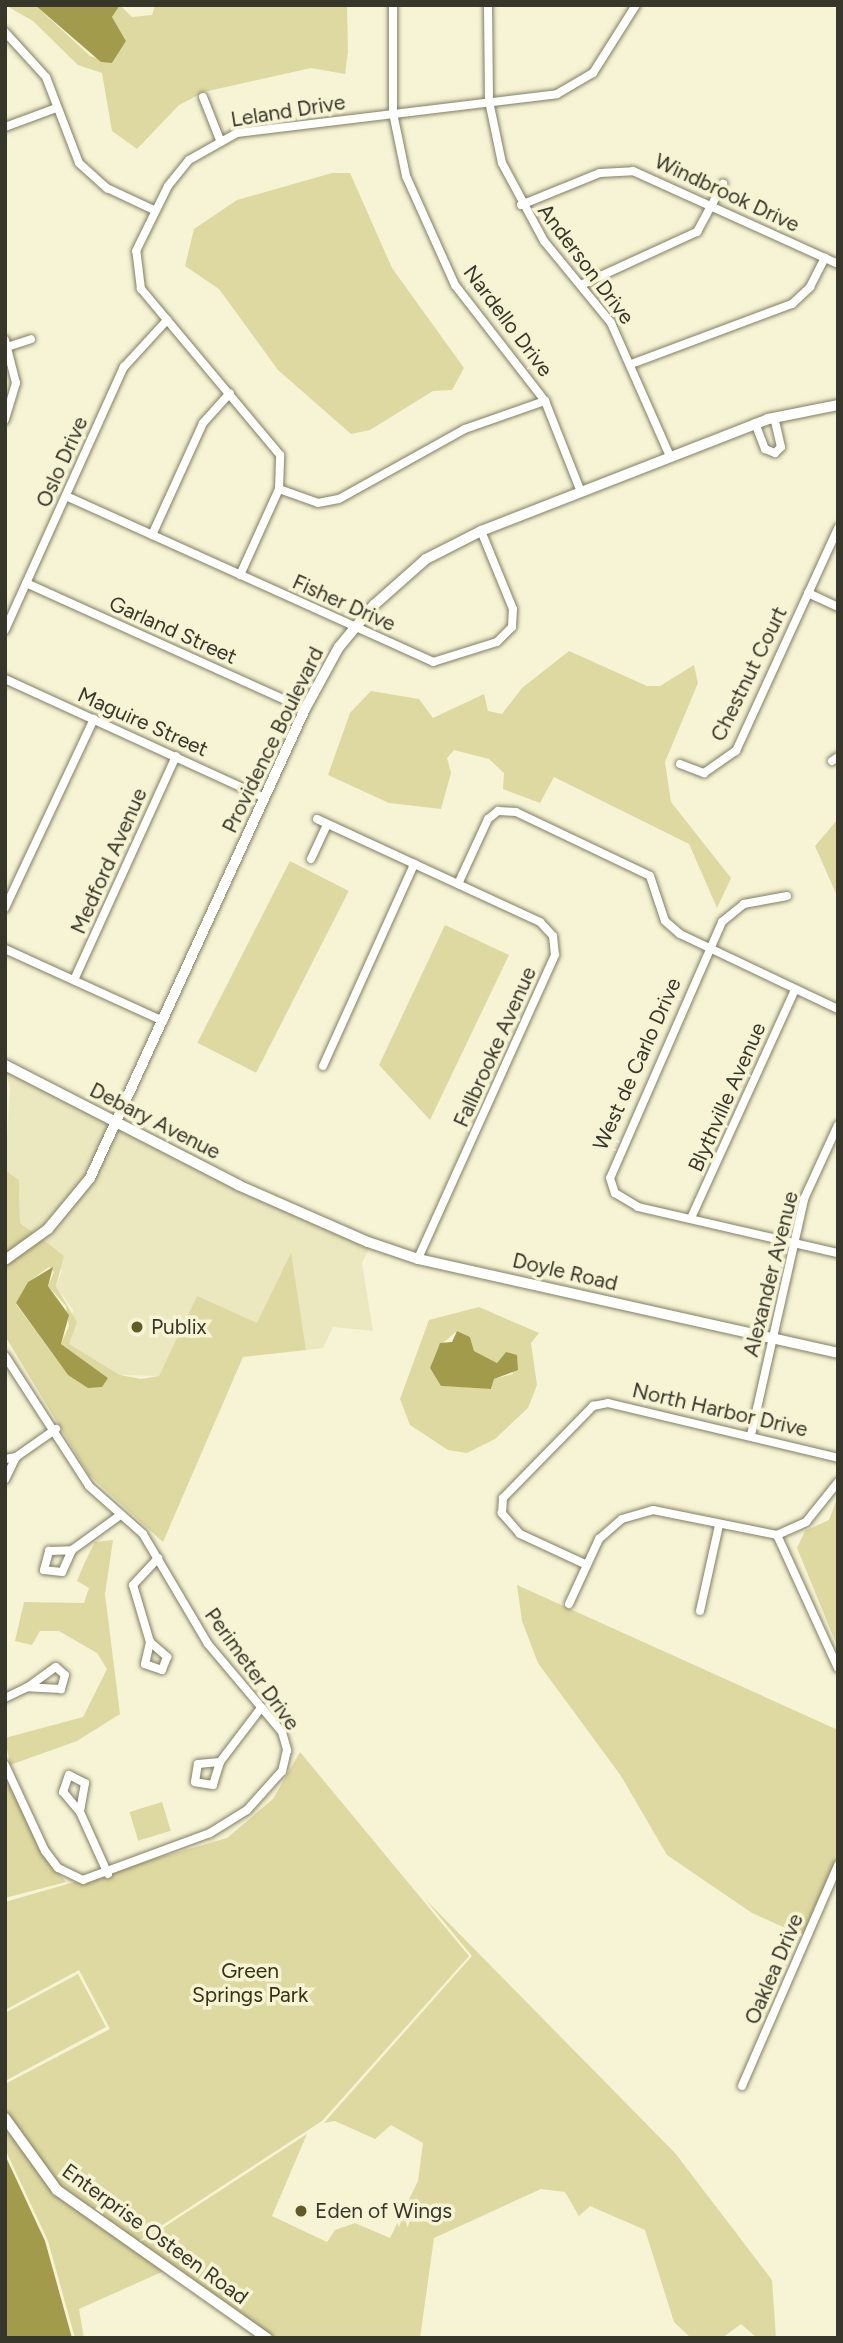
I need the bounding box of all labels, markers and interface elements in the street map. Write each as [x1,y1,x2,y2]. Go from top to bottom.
street label: Leland Drive [229,90,347,132]
street label: Windbrook Drive [651,148,803,238]
street label: Anderson Drive [533,199,639,329]
street label: Nardello Drive [458,260,558,382]
street label: Oslo Drive [31,413,93,511]
street label: Fisher Drive [289,569,399,637]
street label: Garland Street [105,591,241,669]
street label: Chestnut Court [706,603,792,745]
street label: Providence Boulevard [217,643,329,837]
street label: Maguire Street [74,682,212,762]
street label: Medford Avenue [66,784,152,938]
street label: Fallbrooke Avenue [448,963,542,1131]
street label: West de Carlo Drive [588,974,686,1154]
street label: Blythville Avenue [683,1018,771,1176]
street label: Debary Avenue [85,1077,225,1165]
street label: Alexander Avenue [738,1189,804,1359]
street label: Doyle Road [510,1248,620,1296]
place label: Publix [151,1314,207,1340]
marker: Publix [129,1319,145,1335]
street label: North Harbor Drive [630,1378,810,1442]
street label: Perimeter Drive [199,1603,305,1735]
street label: Oaklea Drive [739,1910,809,2028]
park label: Green Springs Park [192,1958,308,2008]
street label: Enterprise Osteen Road [57,2158,253,2310]
place label: Eden of Wings [315,2198,452,2224]
marker: Eden of Wings [293,2203,309,2219]

